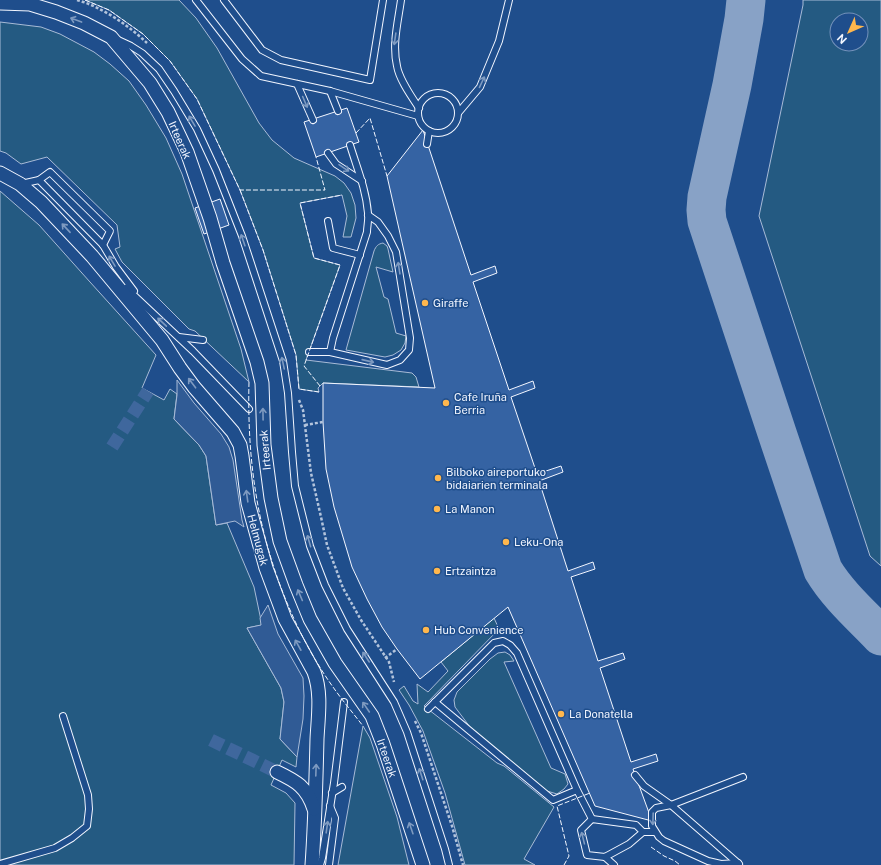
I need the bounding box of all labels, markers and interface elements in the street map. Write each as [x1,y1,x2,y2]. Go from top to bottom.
north arrow [829,12,869,52]
one-way arrow [71,15,83,23]
one-way arrow [392,32,399,45]
text: N [835,32,849,46]
one-way arrow [479,76,486,88]
one-way arrow [302,95,309,107]
one-way arrow [187,115,195,127]
street label: Irteerak [166,119,194,161]
one-way arrow [338,164,349,172]
one-way arrow [61,223,70,233]
one-way arrow [239,233,246,246]
one-way arrow [108,255,116,267]
one-way arrow [395,261,403,274]
place label: Giraffe [433,297,468,309]
marker: Giraffe [420,298,430,308]
one-way arrow [157,317,167,327]
one-way arrow [279,357,287,370]
one-way arrow [361,357,374,365]
one-way arrow [188,378,196,389]
place label: Cafe Iruña Berria [454,391,507,416]
marker: Cafe Iruña Berria [441,398,451,408]
one-way arrow [259,408,267,421]
street label: Irteerak [257,429,273,471]
place label: Bilboko aireportuko bidaiarien terminala [446,466,548,491]
marker: Bilboko aireportuko bidaiarien terminala [433,473,443,483]
one-way arrow [243,490,251,503]
place label: La Manon [445,503,495,515]
marker: La Manon [432,504,442,514]
street label: Helmugak [245,513,271,567]
one-way arrow [305,535,312,548]
place label: Leku-Ona [514,536,563,548]
marker: Leku-Ona [501,537,511,547]
place label: Ertzaintza [445,565,496,577]
marker: Ertzaintza [432,566,442,576]
one-way arrow [296,589,303,601]
place label: Hub Convenience [434,624,523,636]
marker: Hub Convenience [421,625,431,635]
one-way arrow [294,639,302,651]
one-way arrow [361,652,370,663]
one-way arrow [362,701,370,712]
place label: La Donatella [569,708,633,720]
marker: La Donatella [556,709,566,719]
street label: Irteerak [375,737,399,779]
one-way arrow [313,764,320,777]
one-way arrow [417,768,424,781]
one-way arrow [649,812,656,825]
one-way arrow [323,821,331,834]
one-way arrow [407,821,414,834]
one-way arrow [579,832,586,845]

